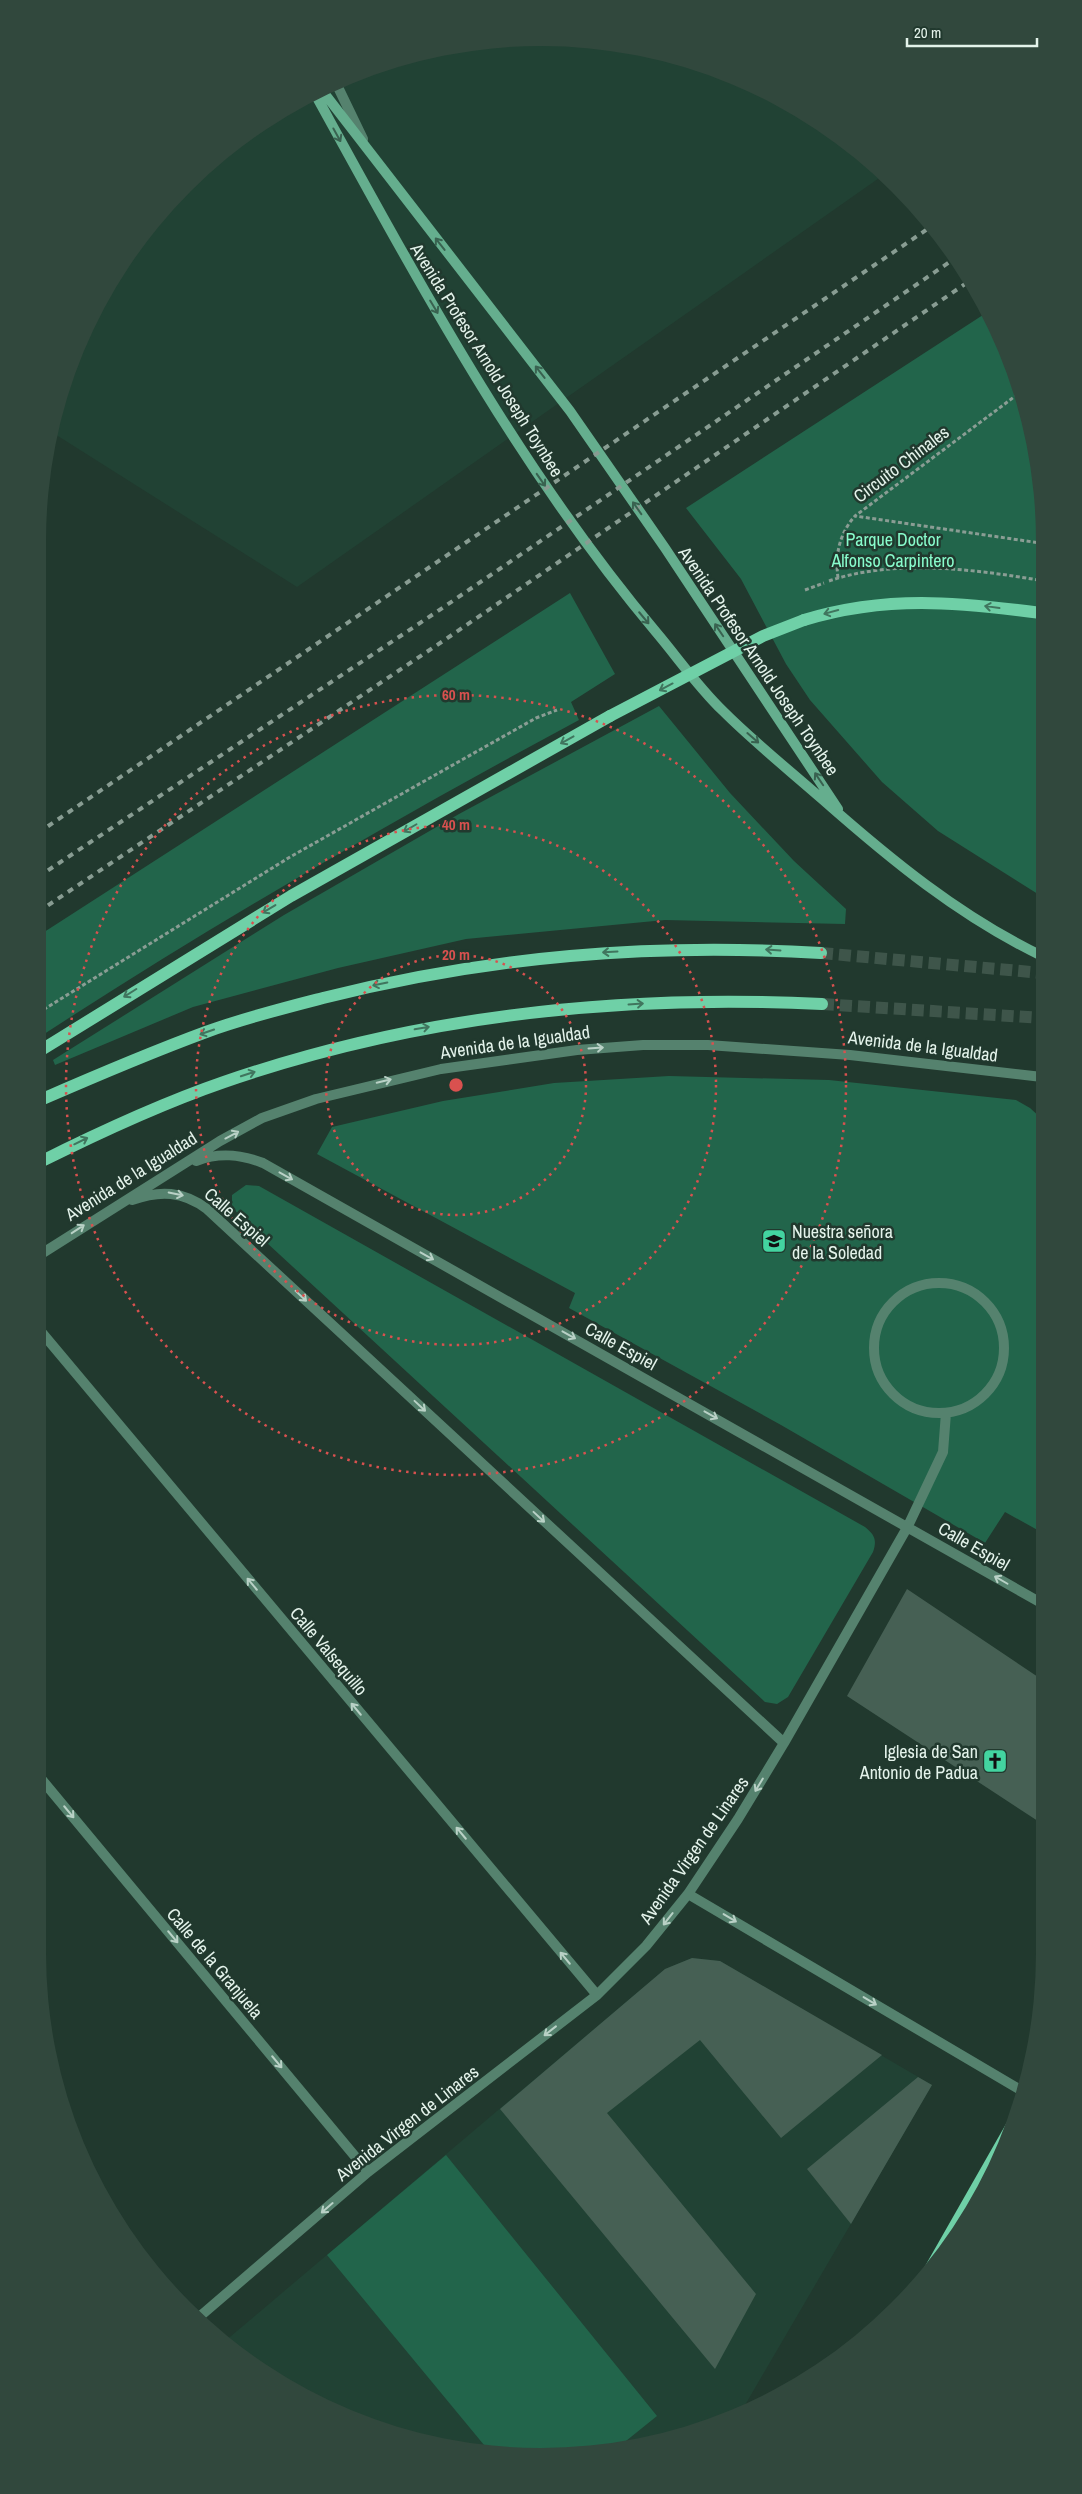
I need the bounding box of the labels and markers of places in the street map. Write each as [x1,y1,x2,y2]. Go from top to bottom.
centre of rings [447,1076,465,1094]
place label: Nuestra señora de la Soledad [792,1219,893,1265]
school or university icon: Nuestra señora de la Soledad [761,1228,787,1254]
place label: Iglesia de San Antonio de Padua [859,1739,978,1785]
church icon: Iglesia de San Antonio de Padua [982,1748,1008,1774]

